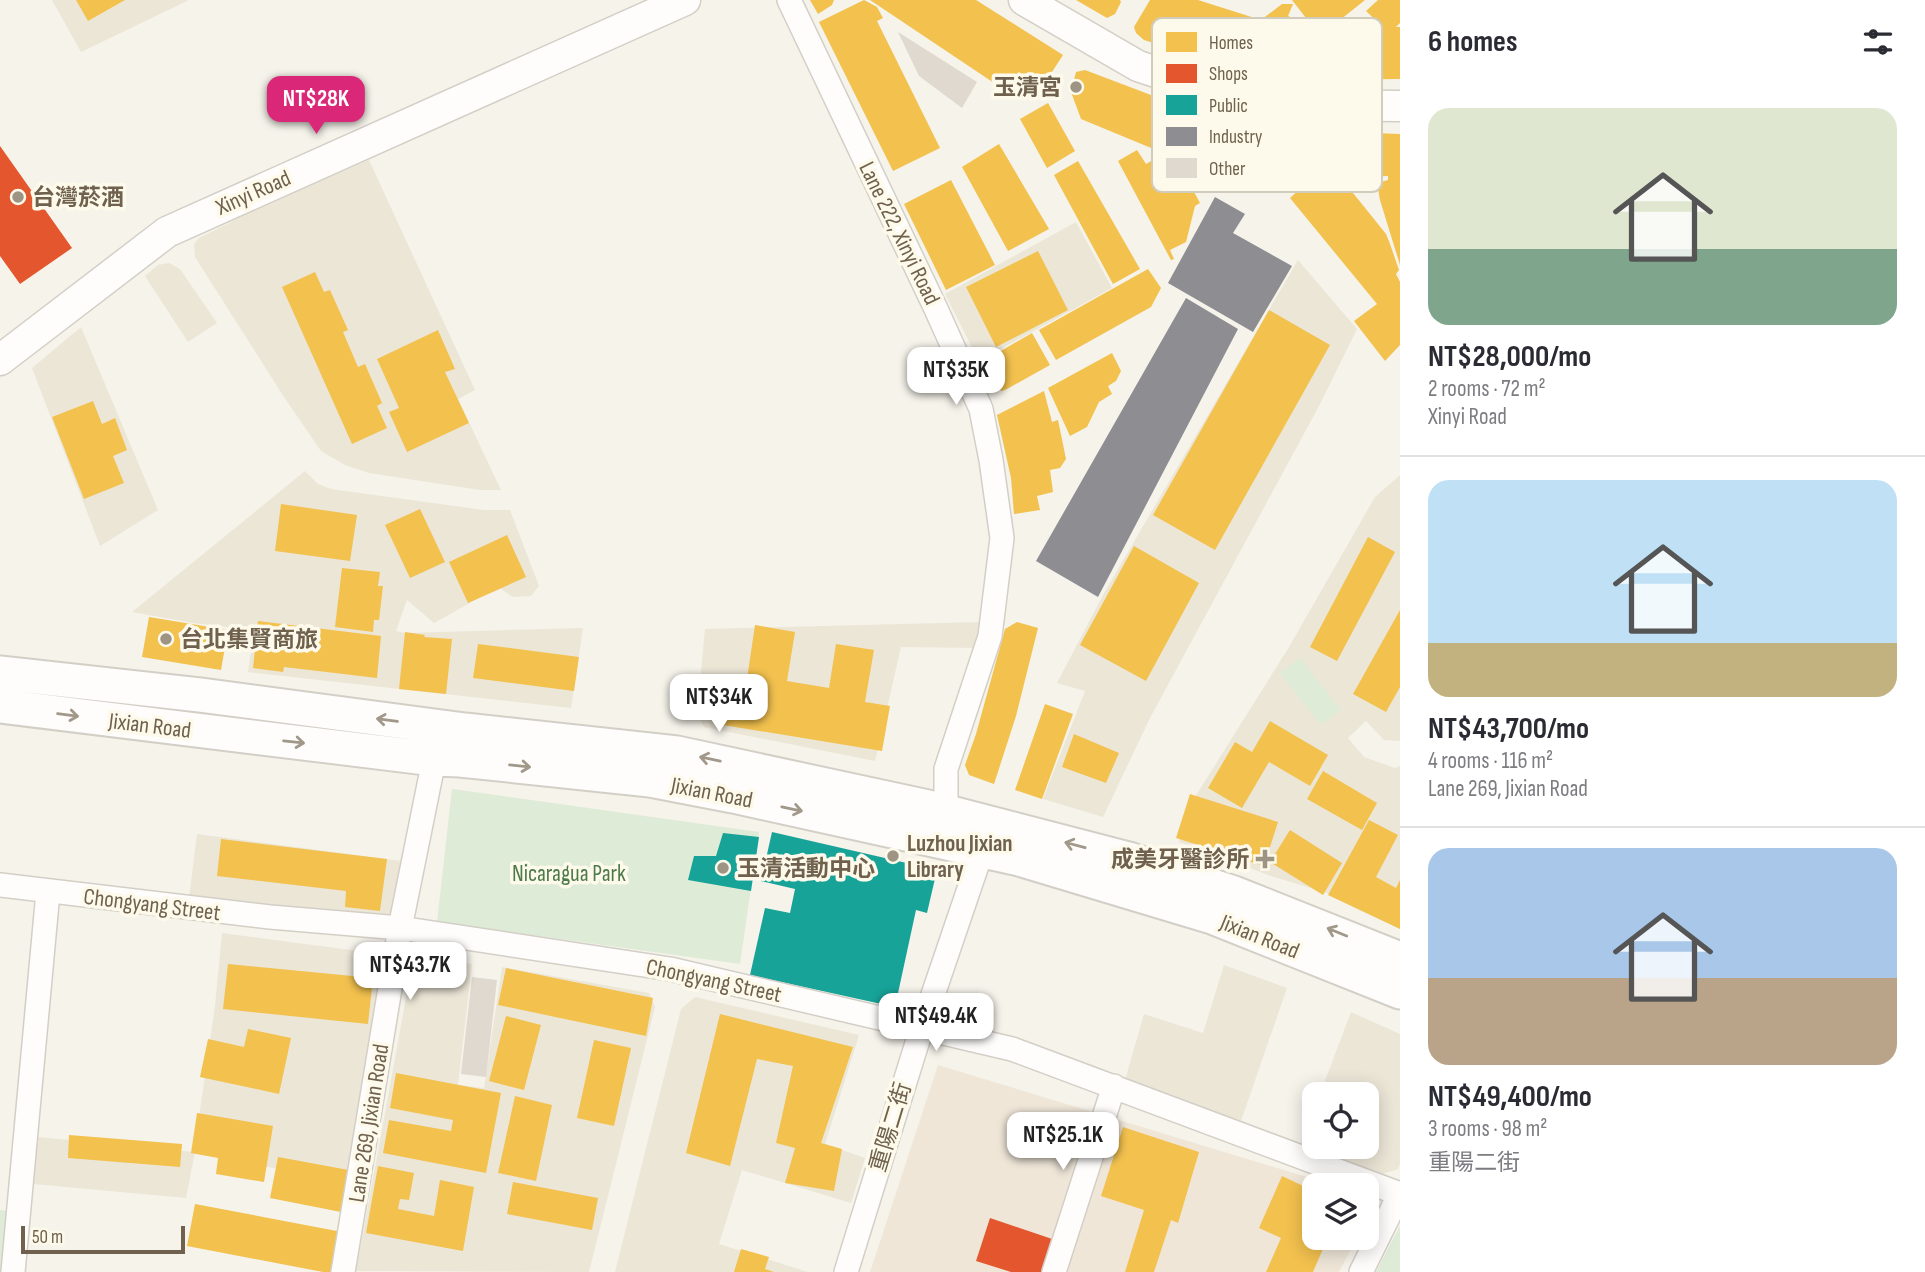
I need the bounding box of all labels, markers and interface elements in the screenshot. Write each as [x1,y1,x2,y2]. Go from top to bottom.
legend [1152,18,1382,192]
icon: filters [1859,23,1897,61]
text: 6 homes [1428,24,1517,60]
text: Homes [1209,32,1253,55]
text: Shops [1209,63,1248,86]
place label: 玉清宮 [993,74,1062,102]
pin: NT$28K [259,76,373,136]
marker: 玉清宮 [1068,79,1084,95]
text: NT$28K [283,85,349,113]
text: Public [1209,95,1248,118]
text: Industry [1209,126,1263,149]
icon: home [1600,154,1726,280]
street label: Lane 222, Xinyi Road [852,157,946,309]
text: Other [1209,158,1246,181]
street label: Xinyi Road [211,164,295,222]
place label: 台灣菸酒 [32,184,124,212]
marker: 台灣菸酒 [10,189,26,205]
text: NT$28,000/mo [1428,339,1591,375]
pin: NT$35K [899,348,1013,407]
text: NT$35K [923,356,989,384]
text: 2 rooms · 72 m² [1428,375,1546,403]
text: Xinyi Road [1428,403,1507,431]
icon: home [1600,526,1726,652]
place label: 台北集賢商旅 [180,626,318,654]
marker: 台北集賢商旅 [158,631,174,647]
pin: NT$34K [662,674,776,734]
text: NT$34K [686,683,752,711]
street label: Jixian Road [106,707,193,745]
one-way arrow [56,708,79,721]
text: NT$43,700/mo [1428,711,1589,747]
one-way arrow [377,713,399,726]
one-way arrow [282,736,304,749]
text: 4 rooms · 116 m² [1428,747,1553,775]
one-way arrow [699,752,722,766]
one-way arrow [508,759,530,772]
street label: Jixian Road [668,771,755,815]
text: Lane 269, Jixian Road [1428,775,1588,803]
one-way arrow [780,803,803,816]
place label: Luzhou Jixian Library [907,830,1013,884]
one-way arrow [1064,838,1087,851]
place label: 成美牙醫診所 [1111,846,1249,874]
marker: Luzhou Jixian Library [885,848,901,864]
marker: 成美牙醫診所 [1255,849,1275,869]
place label: 玉清活動中心 [737,855,875,883]
park label: Nicaragua Park [512,860,626,888]
marker: 玉清活動中心 [715,860,731,876]
street label: Chongyang Street [82,883,222,927]
icon: home [1600,894,1726,1020]
street label: Jixian Road [1215,908,1303,965]
one-way arrow [1327,925,1348,938]
pin: NT$43.7K [338,942,482,1002]
text: NT$43.7K [369,951,451,979]
street label: Chongyang Street [643,953,784,1009]
pin: NT$49.4K [864,993,1008,1053]
text: NT$49.4K [895,1002,977,1030]
street label: Lane 269, Jixian Road [343,1042,395,1204]
street label: 重陽二街 [864,1079,918,1175]
text: NT$49,400/mo [1428,1079,1592,1115]
map controls [1302,1082,1379,1250]
button: locate [1302,1082,1379,1159]
pin: NT$25.1K [991,1112,1135,1172]
text: 3 rooms · 98 m² [1428,1115,1547,1143]
text: NT$25.1K [1023,1121,1103,1149]
text: 重陽二街 [1428,1149,1520,1177]
button: layers [1302,1173,1379,1250]
scale bar [21,1223,186,1255]
text: 50 m [32,1226,63,1249]

